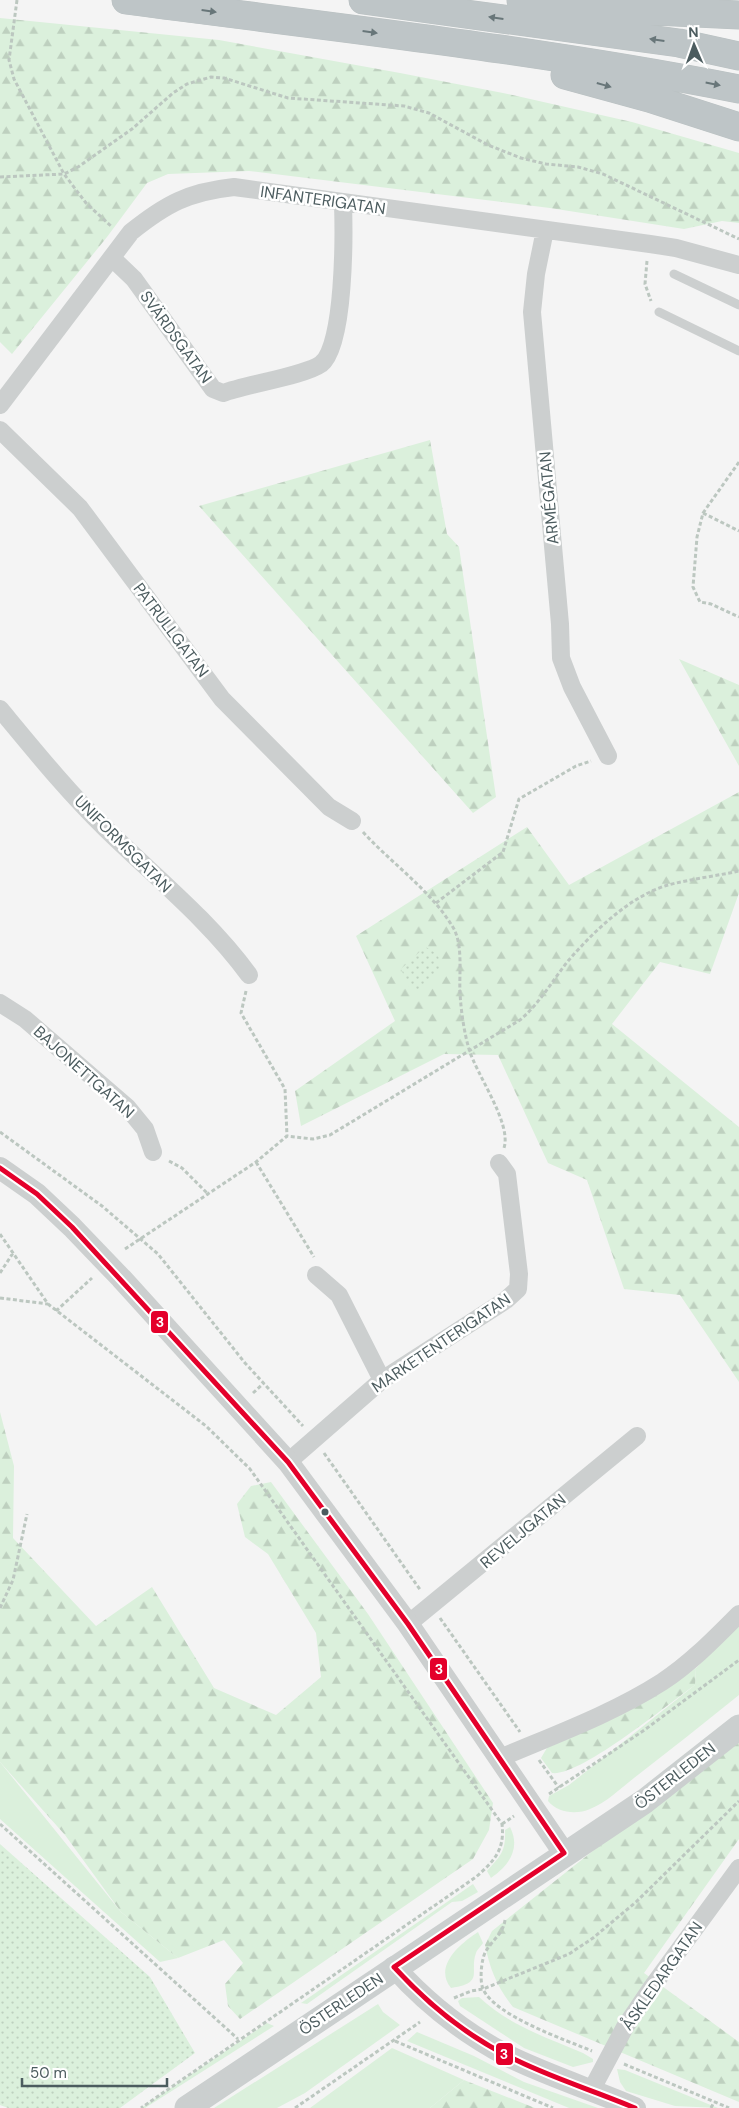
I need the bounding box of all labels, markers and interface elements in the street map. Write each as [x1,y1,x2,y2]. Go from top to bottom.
one-way arrow [201,7,217,15]
one-way arrow [488,14,504,22]
north arrow [669,20,719,70]
text: N [688,23,699,41]
one-way arrow [362,29,378,37]
one-way arrow [649,36,665,44]
one-way arrow [705,80,720,88]
one-way arrow [596,82,611,90]
street label: INFANTERIGATAN [259,181,387,219]
street label: SVÄRDSGATAN [135,287,217,387]
street label: ARMÉGATAN [534,451,564,545]
street label: PATRULLGATAN [129,579,213,681]
street label: UNIFORMSGATAN [70,791,176,897]
street label: BAJONETTGATAN [29,1021,139,1123]
street label: MARKETENTERIGATAN [367,1289,515,1397]
line badge: 3 [150,1310,169,1334]
text: 3 [156,1313,164,1331]
street label: REVELJGATAN [476,1489,570,1573]
unlabelled marker [320,1507,330,1517]
line badge: 3 [429,1657,448,1681]
text: 3 [435,1660,443,1678]
street label: ÖSTERLEDEN [630,1738,720,1814]
street label: ÅSKLEDARGATAN [617,1918,707,2034]
street label: ÖSTERLEDEN [295,1968,387,2040]
line badge: 3 [495,2042,514,2066]
text: 3 [500,2045,508,2063]
scale bar [22,2056,168,2088]
text: 50 m [30,2063,67,2083]

